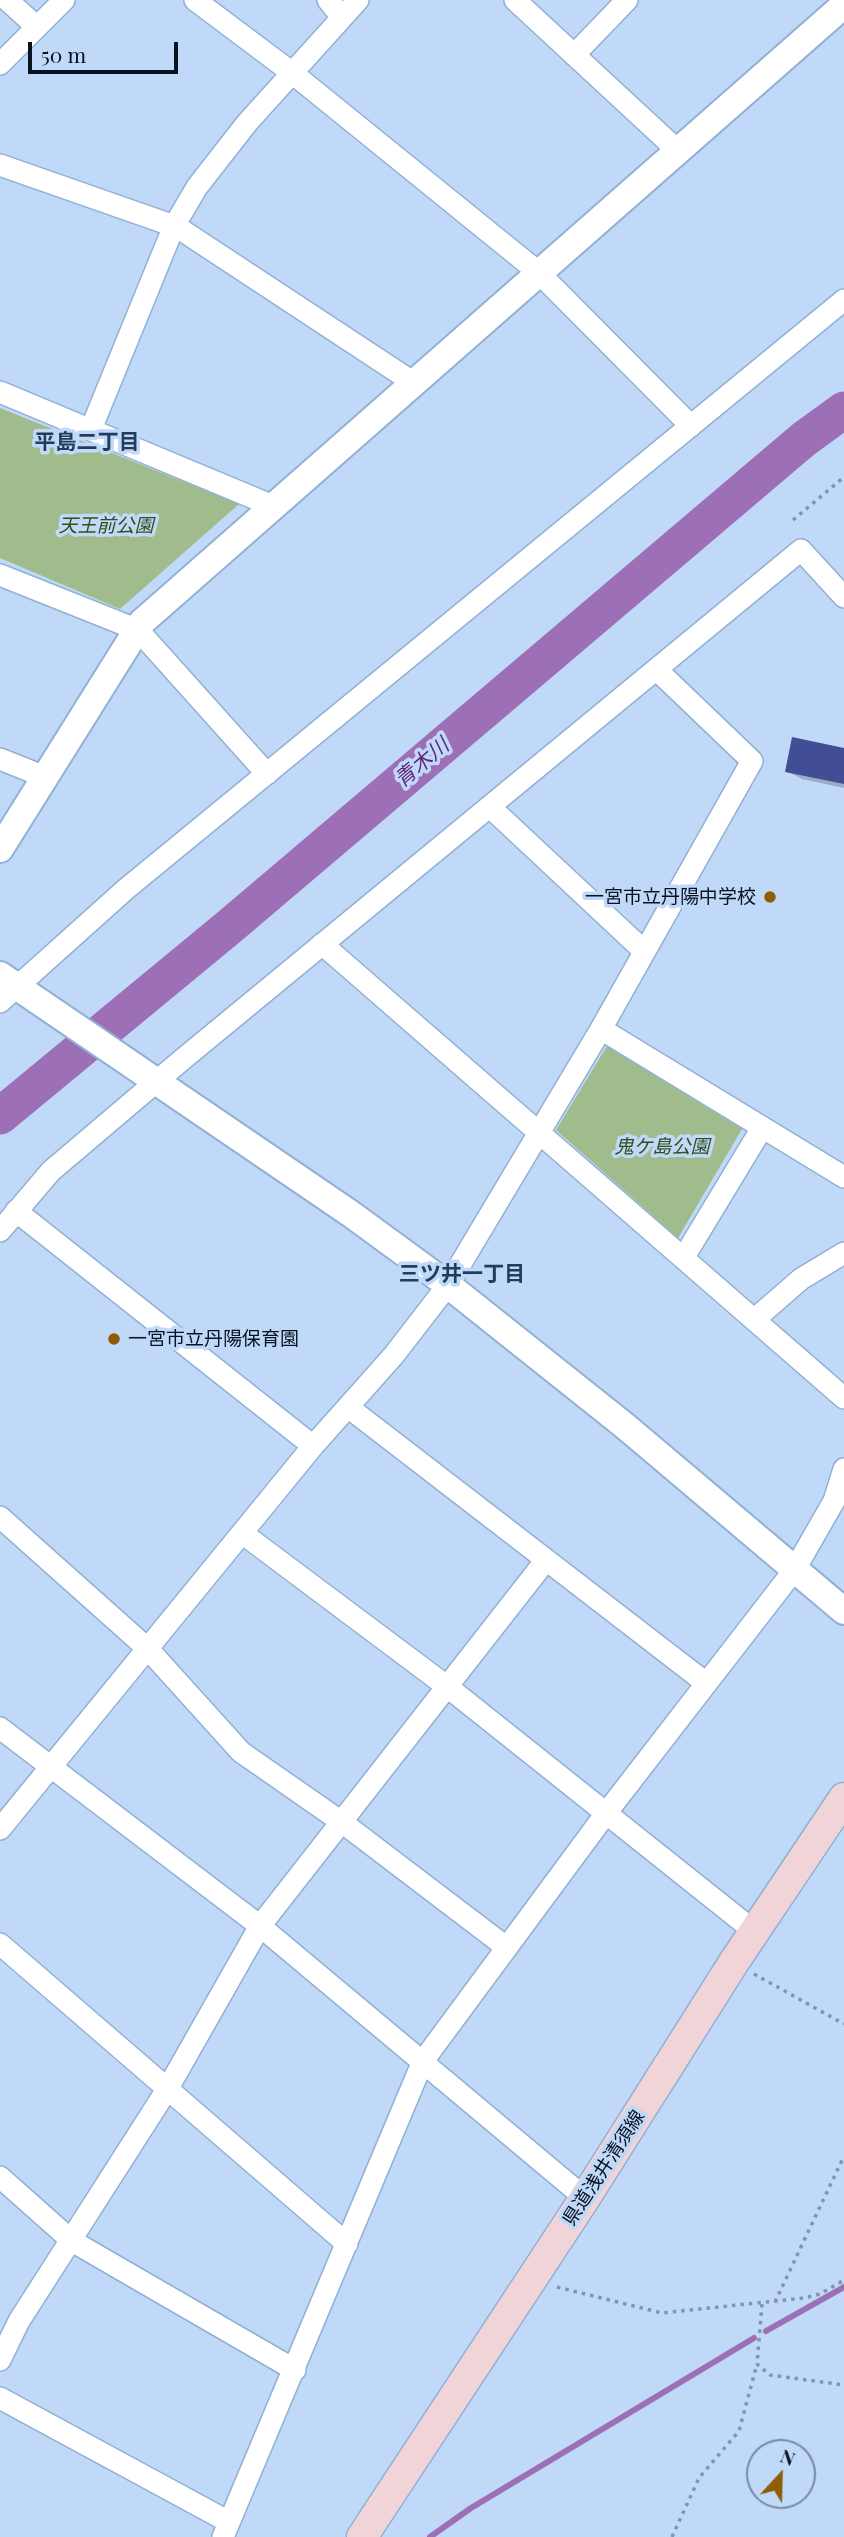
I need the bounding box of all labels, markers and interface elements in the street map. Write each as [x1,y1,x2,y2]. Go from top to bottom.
scale bar [32,28,182,72]
text: 50 m [41,40,86,68]
district label: 平島二丁目 [35,429,139,455]
park label: 天王前公園 [59,515,153,537]
water label: 青木川 [390,733,454,793]
place label: 一宮市立丹陽中学校 [585,886,756,908]
marker: 一宮市立丹陽中学校 [762,889,778,905]
park label: 鬼ケ島公園 [615,1136,709,1158]
district label: 三ツ井一丁目 [399,1261,525,1287]
place label: 一宮市立丹陽保育園 [128,1328,299,1350]
marker: 一宮市立丹陽保育園 [106,1331,122,1347]
street label: 県道浅井清須線 [558,2106,650,2230]
north arrow [746,2439,816,2509]
text: N [777,2442,799,2471]

